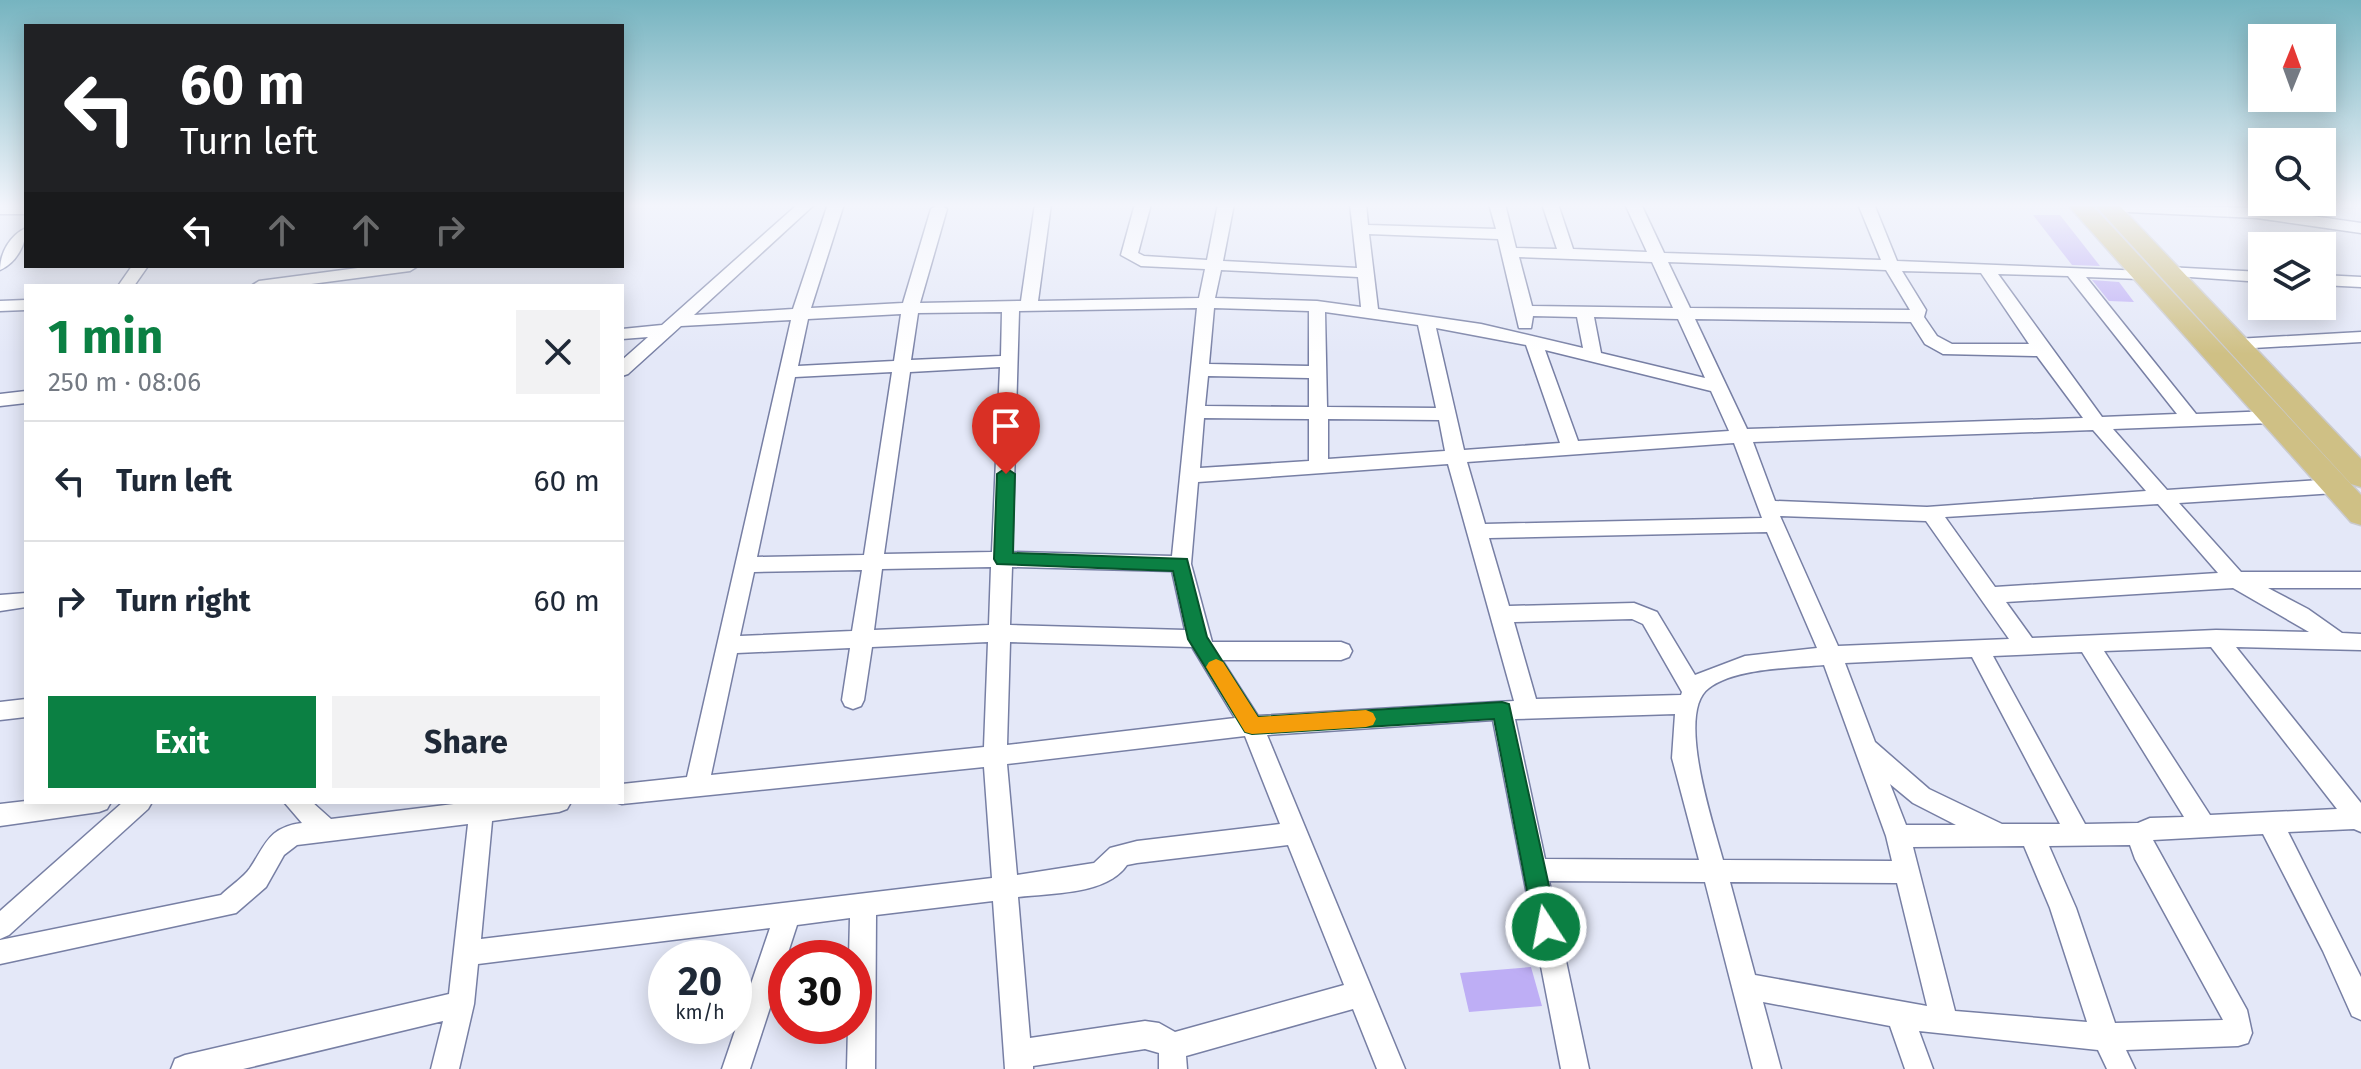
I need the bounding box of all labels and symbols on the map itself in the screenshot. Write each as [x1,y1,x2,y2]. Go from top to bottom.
north arrow [2248,24,2336,112]
pin [972,392,1040,474]
position arrow [1504,885,1588,969]
speed limit sign: 30 [768,940,872,1044]

